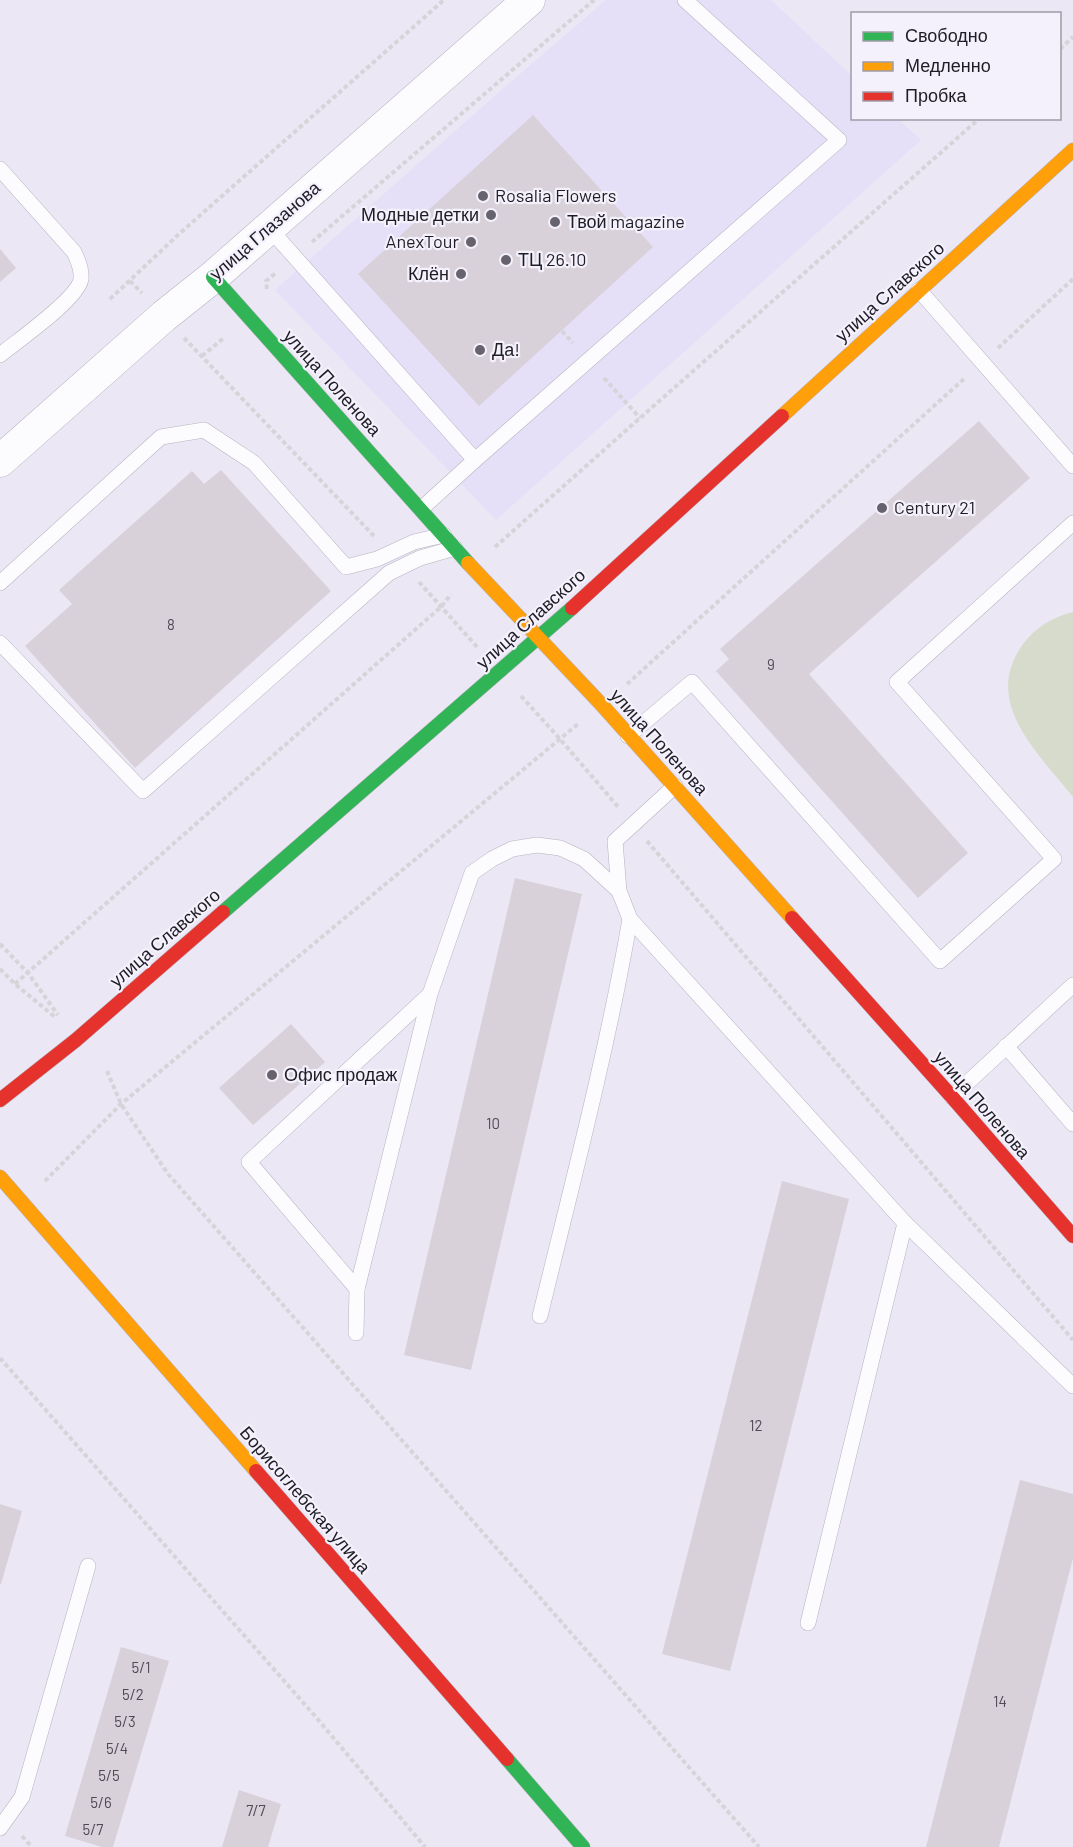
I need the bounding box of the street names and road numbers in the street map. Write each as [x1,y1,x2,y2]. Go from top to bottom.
street label: улица Глазанова [204,175,325,284]
street label: улица Славского [830,236,948,346]
street label: улица Поленова [279,325,387,441]
street label: улица Славского [471,563,589,673]
street label: улица Поленова [606,684,714,800]
street label: улица Славского [105,883,224,991]
street label: улица Поленова [930,1046,1036,1163]
street label: Борисоглебская улица [236,1421,376,1578]

